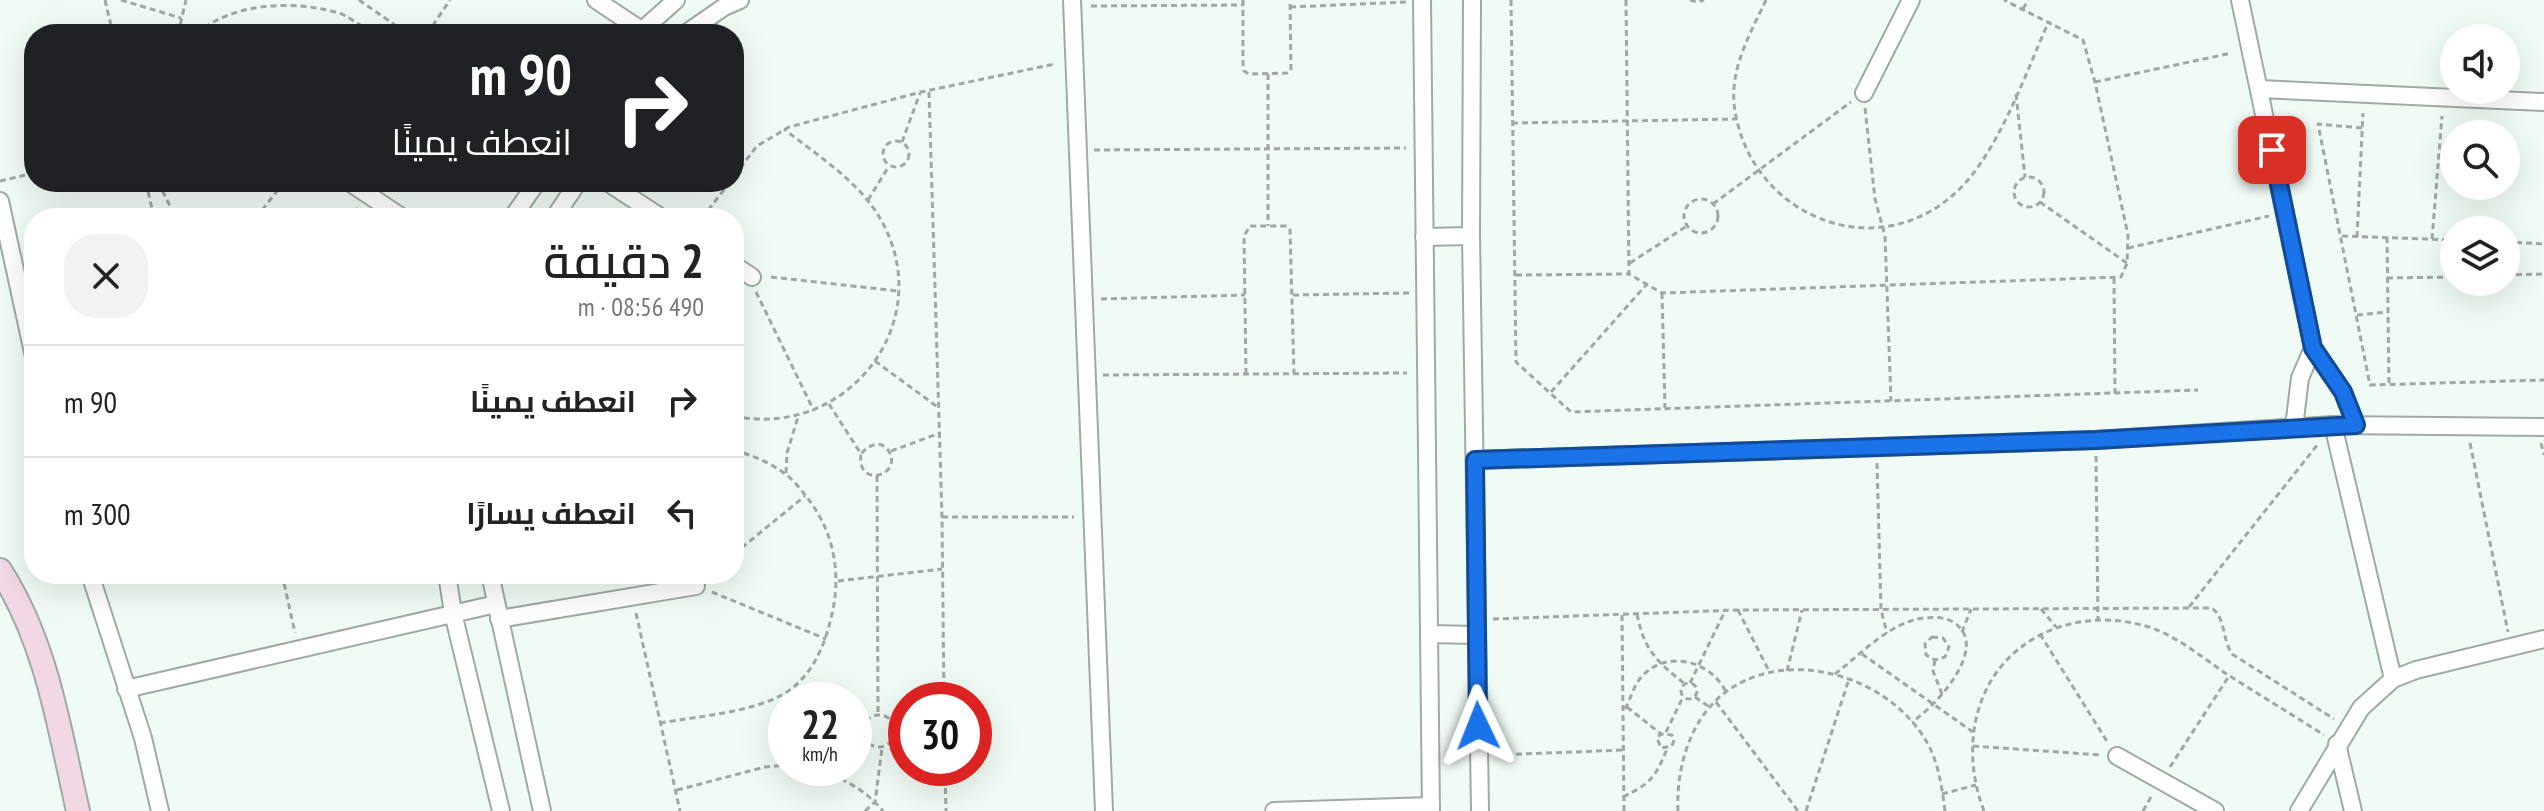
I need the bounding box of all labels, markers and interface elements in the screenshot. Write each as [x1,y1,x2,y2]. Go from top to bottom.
map controls [2440,24,2520,296]
button: sound [2440,24,2520,104]
text: 90 m [470,38,572,110]
icon: right [600,56,704,160]
pin [2238,116,2306,184]
text: انعطف يمينًا [392,118,572,165]
button: search [2440,120,2520,200]
icon: arrive [2250,128,2294,172]
button: layers [2440,216,2520,296]
text: 2 دقيقة [543,229,704,291]
button: close [64,234,148,318]
text: 490 m · 08:56 [578,290,704,323]
icon: right [660,379,704,423]
text: انعطف يمينًا [470,381,636,420]
text: 90 m [64,382,117,421]
icon: left [660,491,704,535]
text: انعطف يسارًا [466,493,636,532]
text: 300 m [64,494,130,533]
speed limit sign: 30 [888,682,992,786]
position arrow [1436,684,1520,768]
text: 22 [801,698,839,750]
text: km/h [802,741,838,767]

